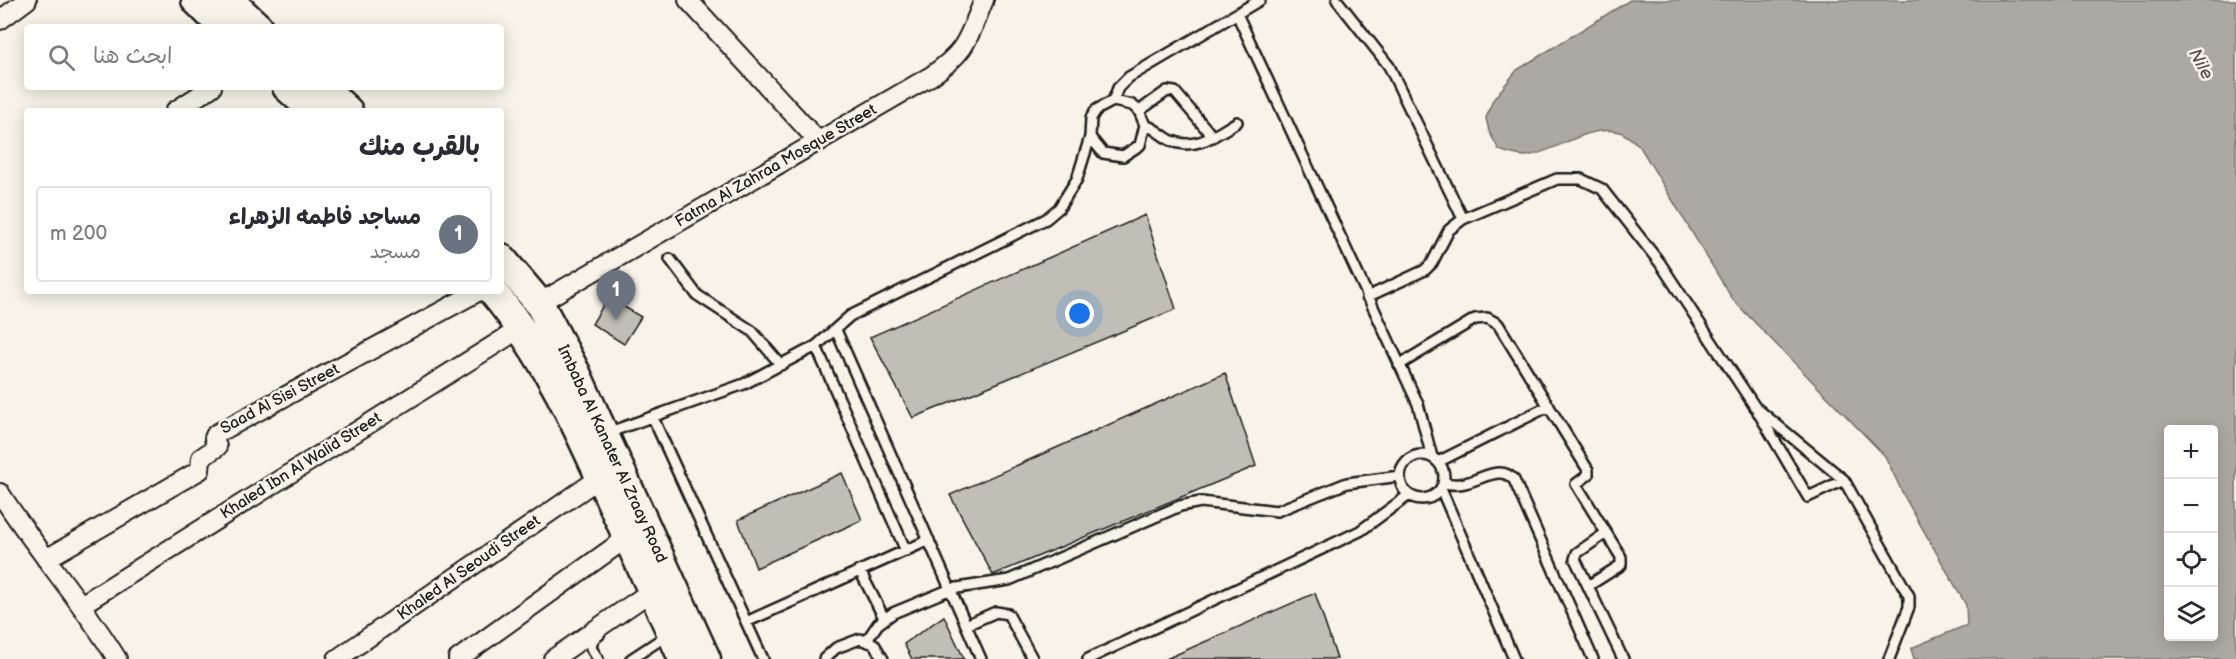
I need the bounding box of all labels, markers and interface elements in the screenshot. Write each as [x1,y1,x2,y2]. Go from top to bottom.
search box [24,24,504,90]
icon: search [45,41,78,74]
text: ابحث هنا [93,43,173,70]
water label: Nile [2184,45,2218,83]
street label: Fatma Al Zahraa Mosque Street [672,100,880,232]
text: بالقرب منك [359,132,480,163]
text: مساجد فاطمه الزهراء [229,204,421,231]
text: 200 m [50,222,107,246]
text: 1 [454,222,463,246]
text: مسجد [370,240,421,264]
pin: 1 [596,270,636,320]
your location [1065,299,1094,328]
street label: Imbaba Al Kanater Al Zraay Road [553,342,671,566]
street label: Saad Al Sisi Street [217,360,343,438]
street label: Khaled Ibn Al Walid Street [217,409,385,523]
map controls [2164,425,2218,641]
button: + [2164,425,2218,479]
button: − [2164,479,2218,533]
street label: Khaled Al Seoudi Street [394,511,544,624]
button: locate [2164,533,2218,587]
button: layers [2164,587,2218,641]

